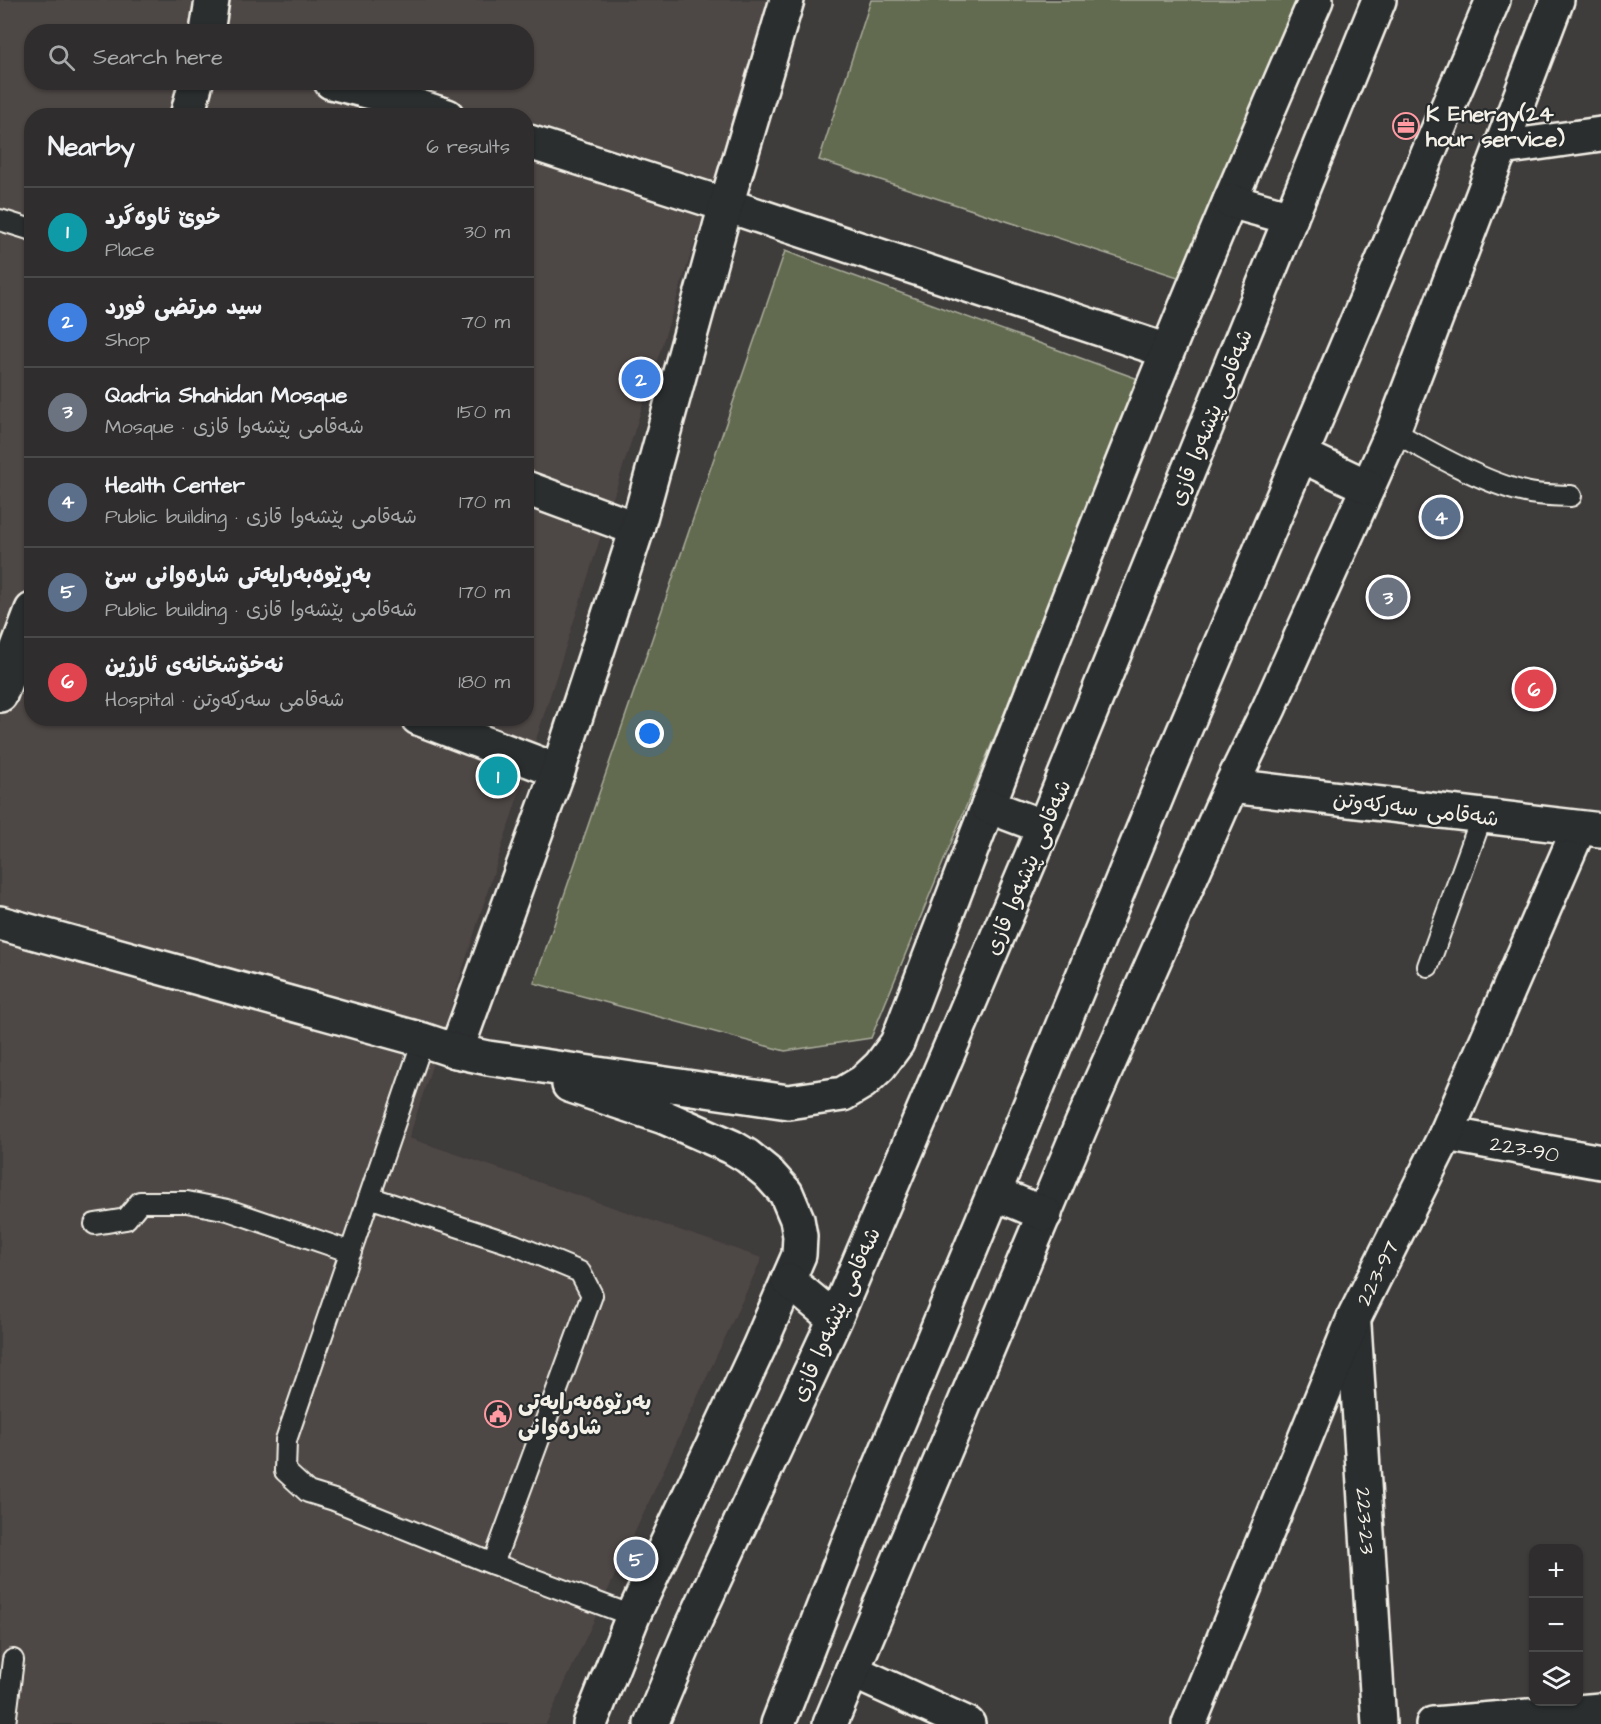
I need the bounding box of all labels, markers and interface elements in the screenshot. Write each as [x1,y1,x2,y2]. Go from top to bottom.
search box [24,24,534,90]
icon: search [45,41,78,74]
text: Search here [93,42,223,73]
place label: K Energy(24 hour service) [1426,99,1565,155]
office icon: K Energy(24 hour service) [1391,111,1421,141]
text: Nearby [48,129,135,165]
text: 6 results [426,133,510,161]
text: خوێ ئاوەگرد [105,202,220,233]
text: 1 [66,218,69,246]
text: 30 m [464,218,510,246]
text: Place [105,236,155,264]
text: سيد مرتضى فورد [105,292,262,323]
text: 2 [62,308,73,336]
text: 70 m [462,308,510,336]
street label: شەقامی پێشەوا قازی [1162,325,1261,511]
text: Shop [105,326,150,354]
pin: 2 [622,356,660,401]
text: Qadria Shahidan Mosque [105,380,347,411]
text: 3 [62,398,73,426]
text: 150 m [457,398,510,426]
text: Mosque · شەقامی پێشەوا قازی [105,413,364,441]
text: Health Center [105,470,245,501]
text: 4 [61,488,74,516]
text: 170 m [459,488,510,516]
pin: 4 [1422,494,1460,540]
text: Public building · شەقامی پێشەوا قازی [105,503,417,531]
text: بەڕێوەبەرایەتی شارەوانی سێ [105,560,371,591]
pin: 3 [1368,574,1408,620]
text: 5 [60,578,75,606]
text: 170 m [459,578,510,606]
text: Public building · شەقامی پێشەوا قازی [105,596,417,624]
text: نەخۆشخانەی ئارژین [105,650,284,681]
pin: 6 [1514,666,1553,712]
text: 6 [61,668,74,696]
text: 180 m [458,668,510,696]
text: Hospital · شەقامی سەرکەوتن [105,686,345,714]
your location [635,719,664,748]
pin: 1 [478,754,518,798]
street label: شەقامی پێشەوا قازی [977,775,1079,960]
street label: شەقامی سەرکەوتن [1331,784,1501,835]
street label: 223-90 [1487,1128,1562,1171]
street label: شەقامی پێشەوا قازی [784,1222,889,1407]
street label: 223-97 [1349,1235,1408,1311]
place label: بەرێوەبەرایەتی شارەوانی [518,1387,651,1443]
public building icon: بەرێوەبەرایەتی شارەوانی [483,1399,513,1429]
street label: 223-23 [1347,1486,1382,1555]
pin: 5 [616,1536,656,1582]
map controls [1529,1544,1583,1706]
button: + [1529,1544,1583,1598]
button: − [1529,1598,1583,1652]
button: layers [1529,1652,1583,1706]

